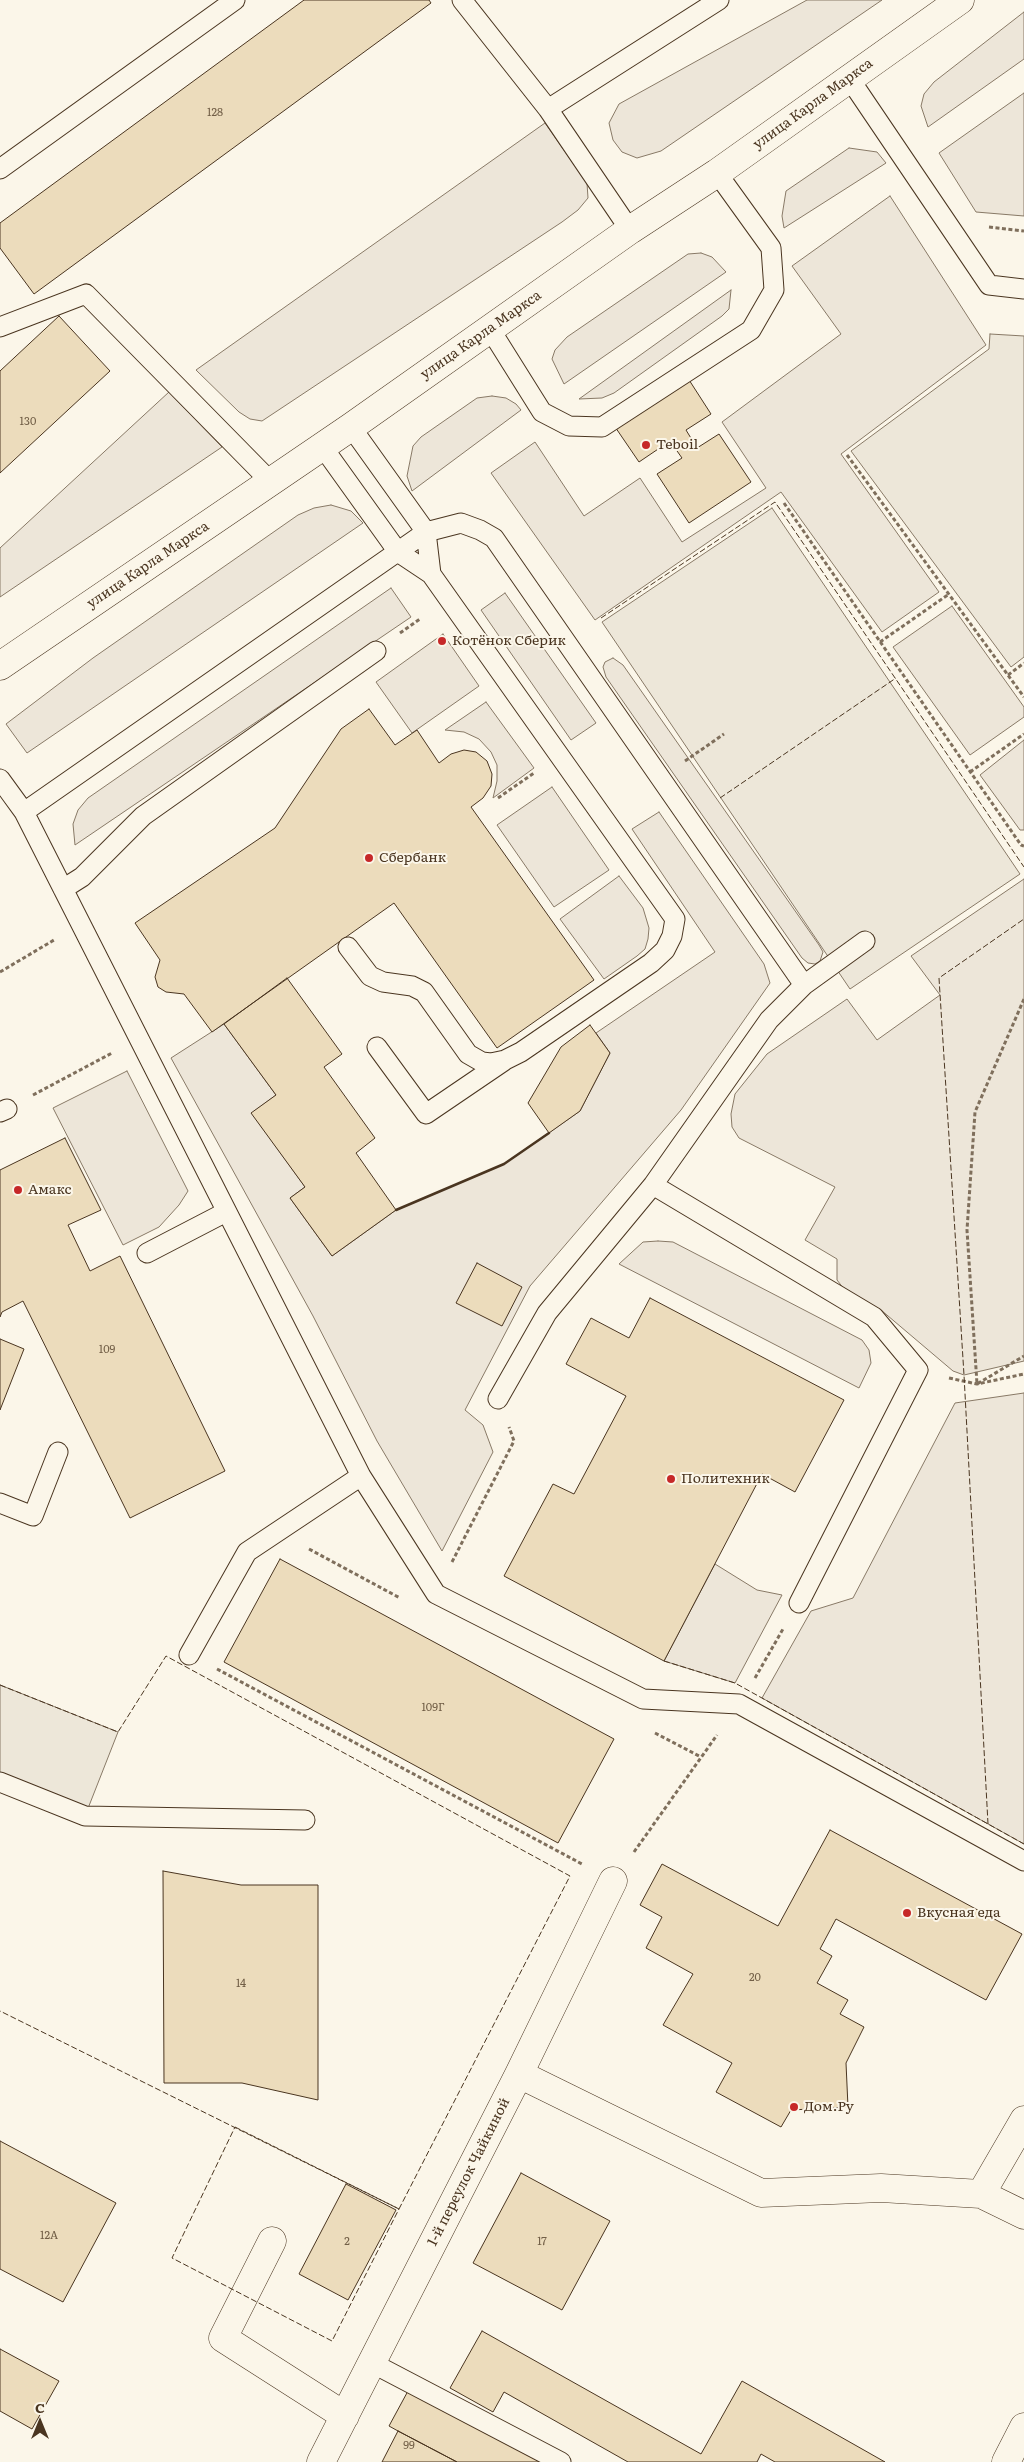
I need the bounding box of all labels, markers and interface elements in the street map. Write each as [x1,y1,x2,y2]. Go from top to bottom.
street label: улица Карла Маркса [750,55,876,153]
house number: 128 [207,106,223,120]
street label: улица Карла Маркса [417,287,545,383]
house number: 130 [20,415,36,429]
place label: Teboil [656,437,698,453]
marker: Teboil [640,439,652,451]
street label: улица Карла Маркса [84,518,212,612]
place label: Котёнок Сберик [452,633,566,649]
marker: Котёнок Сберик [436,635,448,647]
place label: Сбербанк [379,850,446,866]
marker: Сбербанк [363,852,375,864]
place label: Амакс [28,1182,72,1198]
marker: Амакс [12,1184,24,1196]
house number: 109 [99,1343,115,1357]
place label: Политехник [681,1471,770,1487]
marker: Политехник [665,1473,677,1485]
house number: 109Г [421,1701,445,1715]
place label: Вкусная еда [917,1905,1001,1921]
marker: Вкусная еда [901,1907,913,1919]
house number: 20 [749,1971,761,1985]
house number: 14 [236,1977,246,1991]
street label: 1-й переулок Чайкиной [424,2095,514,2249]
place label: Дом.Ру [804,2099,854,2115]
marker: Дом.Ру [788,2101,800,2113]
house number: 12А [40,2229,58,2243]
house number: 2 [344,2235,350,2249]
house number: 17 [537,2235,547,2249]
north arrow [15,2397,65,2447]
text: С [35,2397,45,2417]
house number: 99 [403,2439,415,2453]

